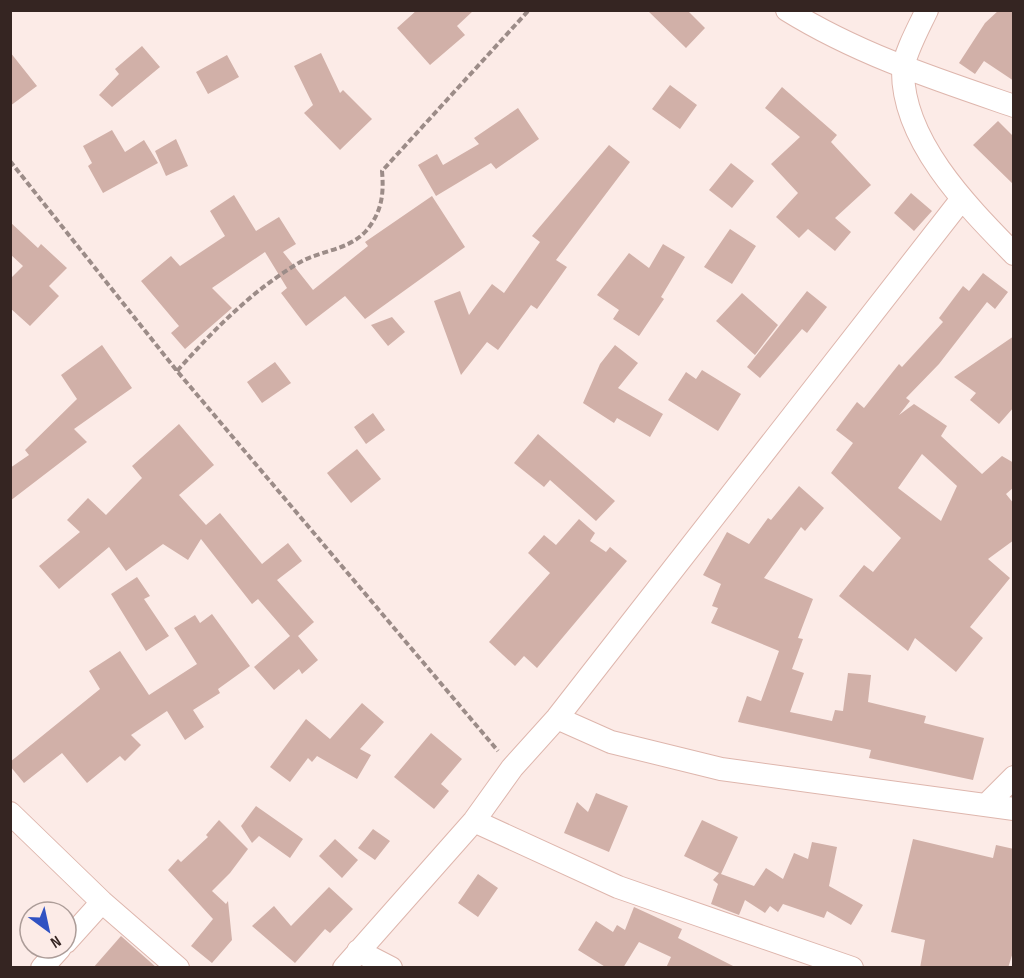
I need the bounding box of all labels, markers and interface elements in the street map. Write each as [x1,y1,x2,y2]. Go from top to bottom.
north arrow [18,900,78,960]
text: N [47,931,64,952]

